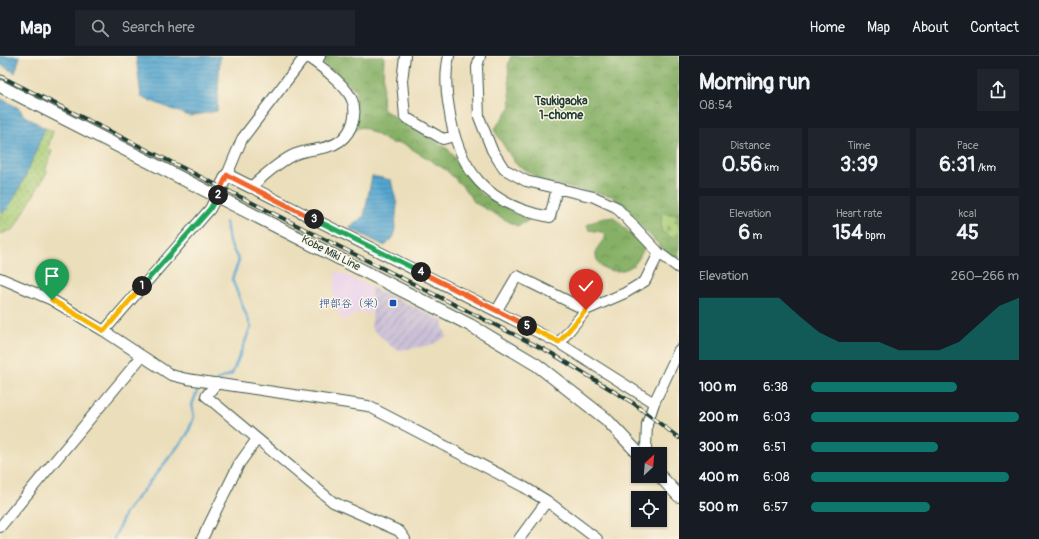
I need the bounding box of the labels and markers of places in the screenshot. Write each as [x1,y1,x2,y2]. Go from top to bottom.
pin: 2 [208,185,228,205]
pin: 3 [304,209,324,229]
pin [35,259,69,300]
pin: 4 [411,262,431,282]
pin [569,269,603,310]
pin: 1 [132,276,152,296]
place label: 押部谷（栄） [319,297,385,310]
marker: 押部谷（栄） [388,298,398,308]
pin: 5 [517,316,537,336]

